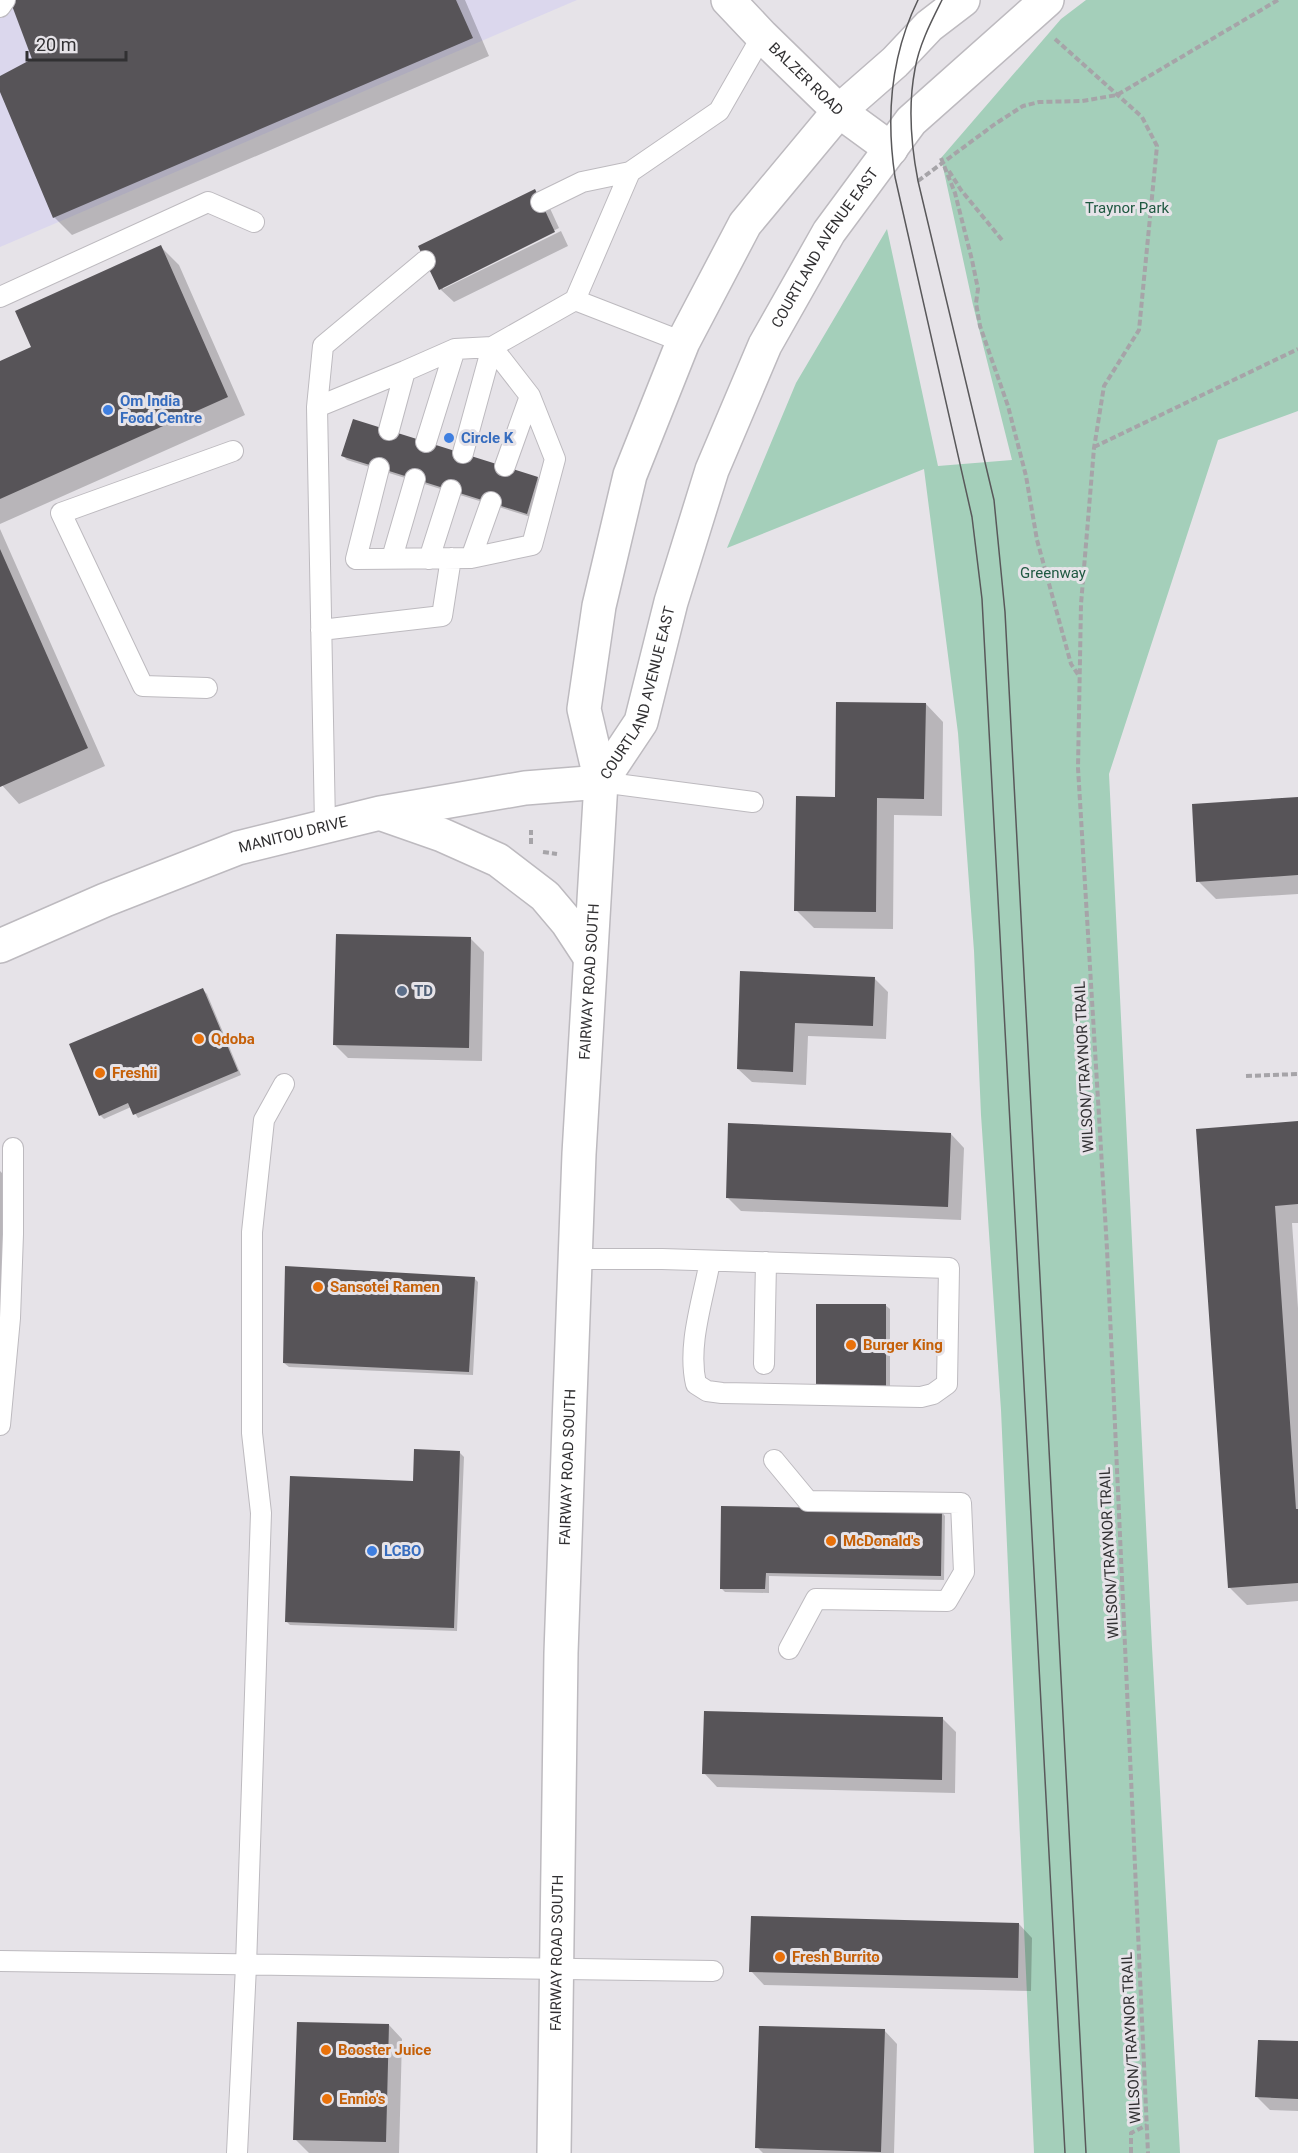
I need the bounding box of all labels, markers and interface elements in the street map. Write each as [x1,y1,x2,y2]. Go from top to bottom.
scale bar [27,24,126,62]
text: 20 m [36,34,76,55]
street label: BALZER ROAD [765,39,847,119]
street label: COURTLAND AVENUE EAST [768,164,882,331]
park label: Traynor Park [1085,199,1169,217]
place label: Om India Food Centre [120,392,202,427]
marker: Om India Food Centre [101,403,115,417]
place label: Circle K [461,429,514,447]
marker: Circle K [442,431,456,445]
park label: Greenway [1020,564,1086,582]
street label: COURTLAND AVENUE EAST [596,604,679,783]
street label: MANITOU DRIVE [237,812,350,857]
street label: FAIRWAY ROAD SOUTH [576,903,603,1060]
street label: WILSON/TRAYNOR TRAIL [1071,981,1097,1153]
place label: TD [414,982,433,1000]
marker: TD [395,984,409,998]
place label: Qdoba [211,1030,255,1048]
marker: Qdoba [192,1032,206,1046]
place label: Freshii [112,1064,158,1082]
marker: Freshii [93,1066,107,1080]
place label: Sansotei Ramen [330,1278,440,1296]
marker: Sansotei Ramen [311,1280,325,1294]
place label: Burger King [863,1336,943,1354]
marker: Burger King [844,1338,858,1352]
street label: FAIRWAY ROAD SOUTH [556,1389,579,1546]
street label: WILSON/TRAYNOR TRAIL [1096,1467,1122,1639]
place label: McDonald's [843,1532,921,1550]
marker: McDonald's [824,1534,838,1548]
place label: LCBO [384,1542,421,1560]
marker: LCBO [365,1544,379,1558]
street label: FAIRWAY ROAD SOUTH [547,1875,567,2031]
place label: Fresh Burrito [792,1948,880,1966]
marker: Fresh Burrito [773,1950,787,1964]
street label: WILSON/TRAYNOR TRAIL [1118,1952,1144,2124]
place label: Booster Juice [338,2041,431,2059]
marker: Booster Juice [319,2043,333,2057]
place label: Ennio's [339,2090,386,2108]
marker: Ennio's [320,2092,334,2106]

